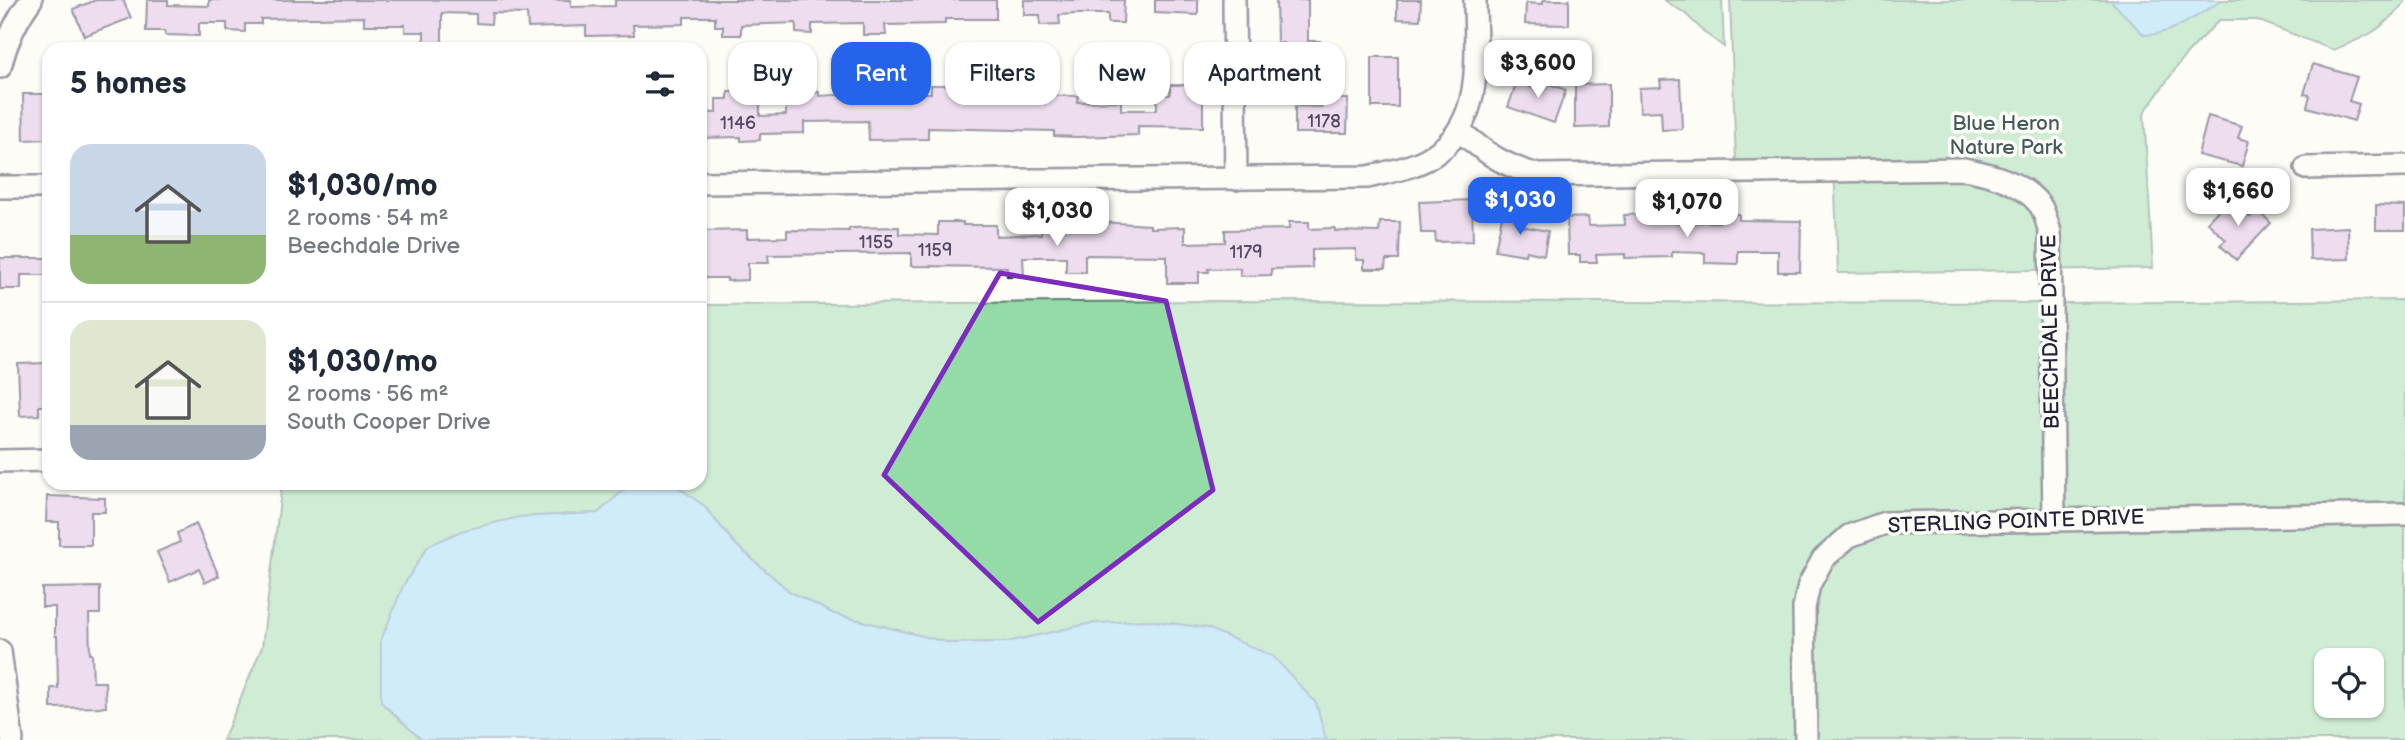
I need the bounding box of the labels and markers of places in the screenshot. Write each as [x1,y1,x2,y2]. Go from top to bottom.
pin: $3,600 [1481,41,1595,100]
pin: $1,660 [2181,168,2295,228]
pin: $1,030 [1463,177,1577,237]
pin: $1,070 [1630,180,1744,239]
pin: $1,030 [1000,188,1114,248]

